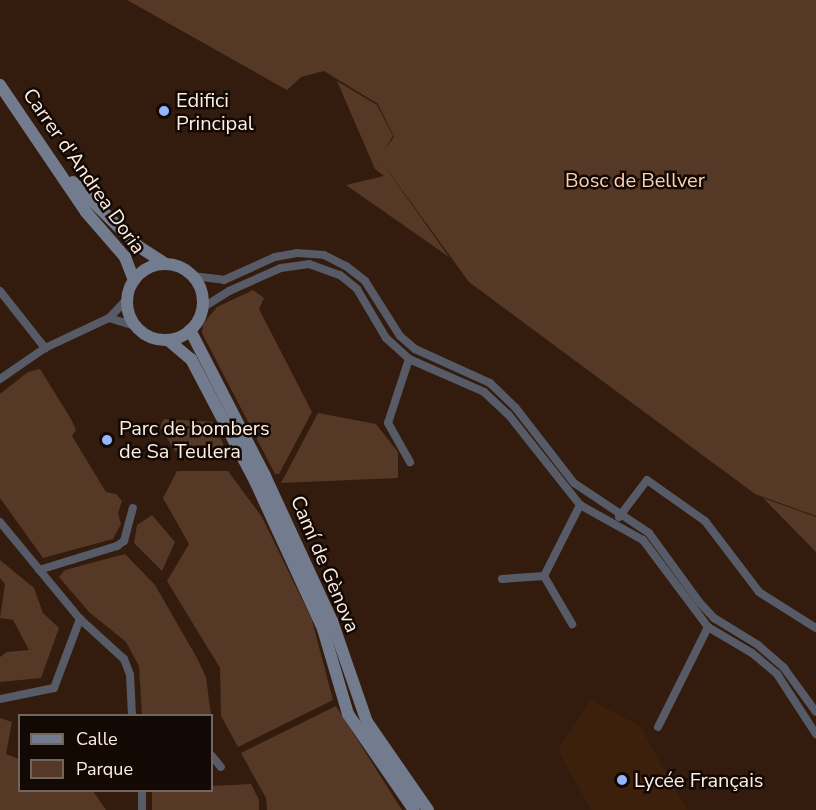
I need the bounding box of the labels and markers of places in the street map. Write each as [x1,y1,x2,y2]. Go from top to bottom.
place label: Edifici Principal [176,88,254,135]
marker: Edifici Principal [157,104,171,118]
place label: Parc de bombers de Sa Teulera [119,416,270,463]
marker: Parc de bombers de Sa Teulera [100,433,114,447]
place label: Lycée Français [634,768,763,792]
marker: Lycée Français [615,773,629,787]

